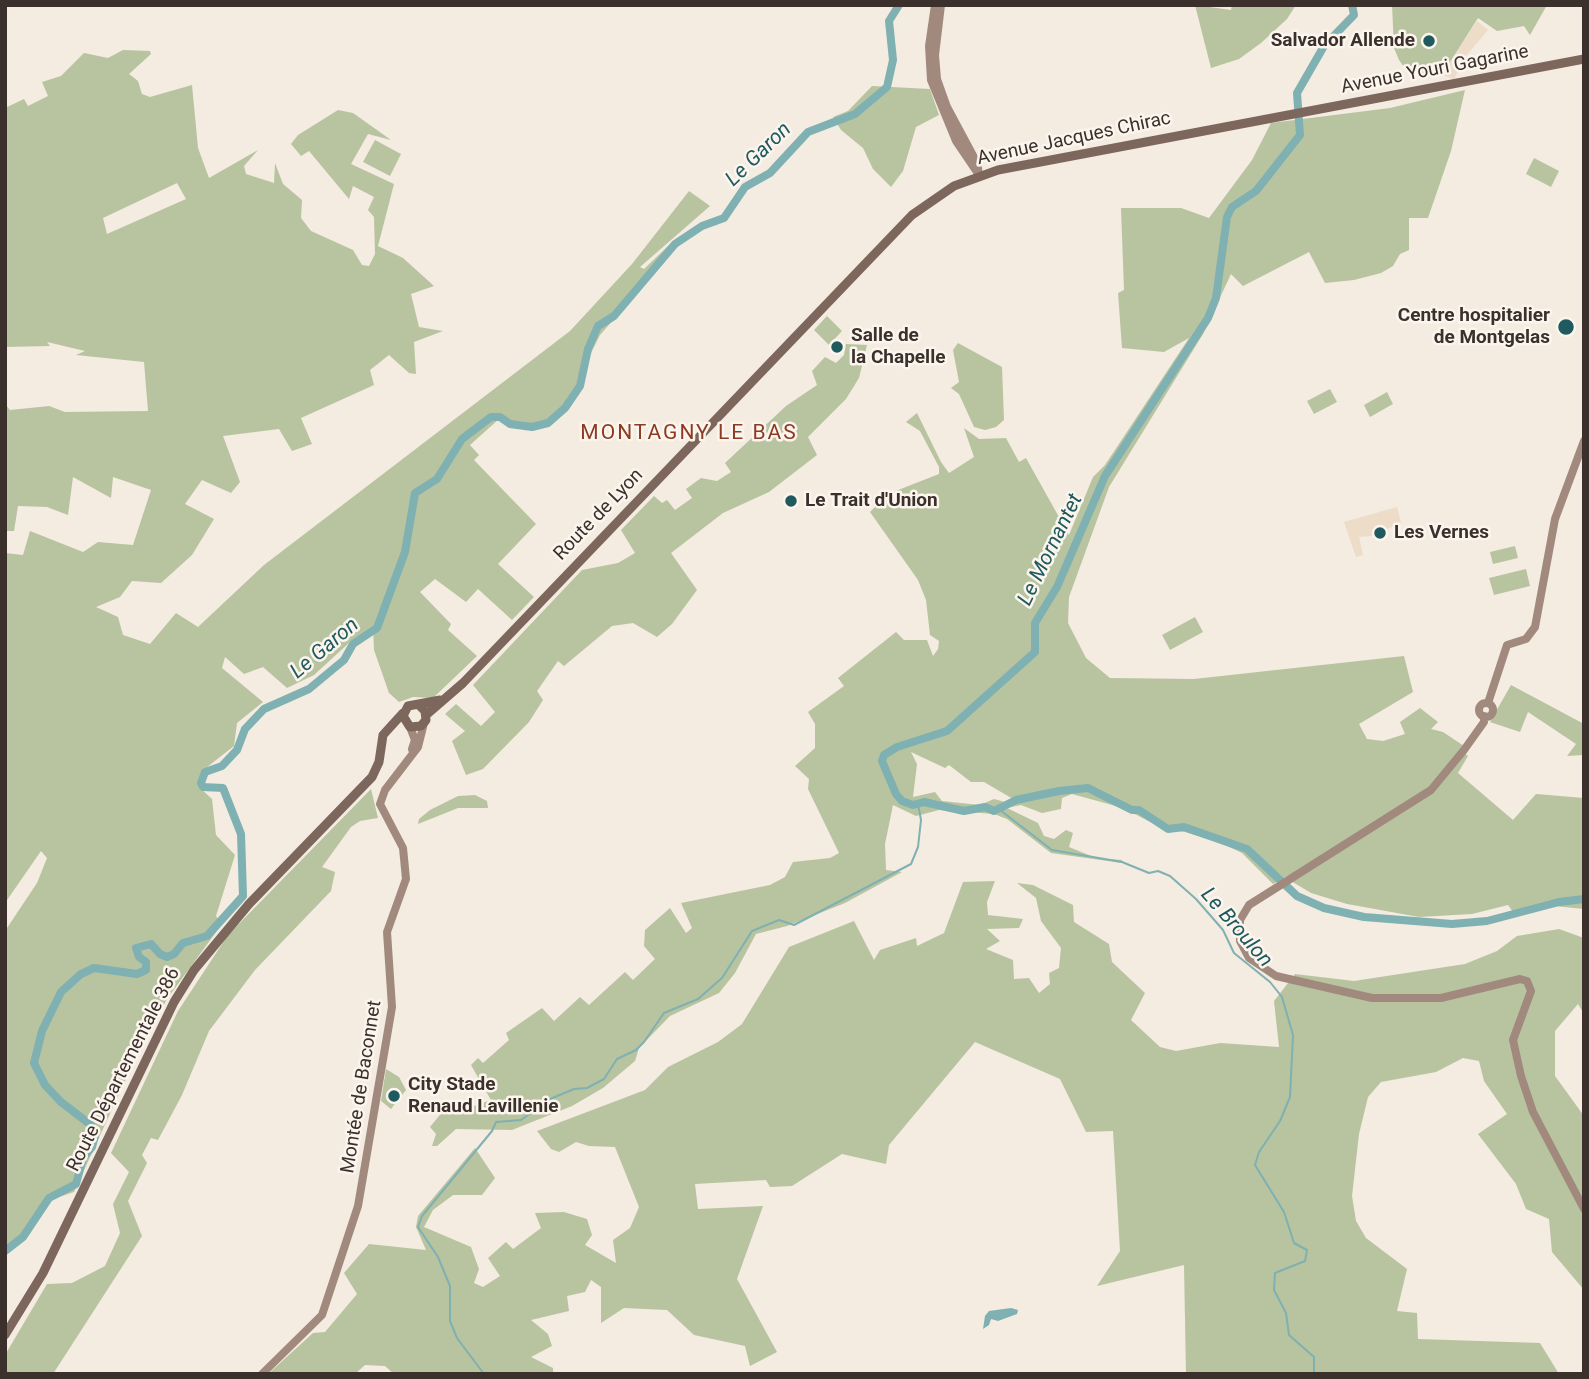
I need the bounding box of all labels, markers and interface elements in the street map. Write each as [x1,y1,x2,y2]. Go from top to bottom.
place label: Salvador Allende [1271,30,1415,52]
marker: Salvador Allende [1421,33,1437,49]
street label: Avenue Youri Gagarine [1339,41,1531,99]
street label: Avenue Jacques Chirac [975,107,1173,171]
water label: Le Garon [721,118,797,192]
place label: Centre hospitalier de Montgelas [1398,305,1550,349]
marker: Centre hospitalier de Montgelas [1556,317,1576,337]
place label: Salle de la Chapelle [851,325,945,369]
marker: Salle de la Chapelle [829,339,845,355]
district label: MONTAGNY LE BAS [582,421,796,447]
street label: Route de Lyon [550,464,648,566]
place label: Le Trait d'Union [805,490,938,512]
water label: Le Mornantet [1013,490,1089,610]
marker: Le Trait d'Union [783,493,799,509]
place label: Les Vernes [1394,522,1489,544]
marker: Les Vernes [1372,525,1388,541]
water label: Le Garon [286,613,364,685]
water label: Le Broulon [1195,883,1277,973]
street label: Route Départementale 386 [63,964,185,1176]
street label: Montée de Baconnet [337,999,387,1175]
place label: City Stade Renaud Lavillenie [408,1074,559,1118]
marker: City Stade Renaud Lavillenie [386,1088,402,1104]

